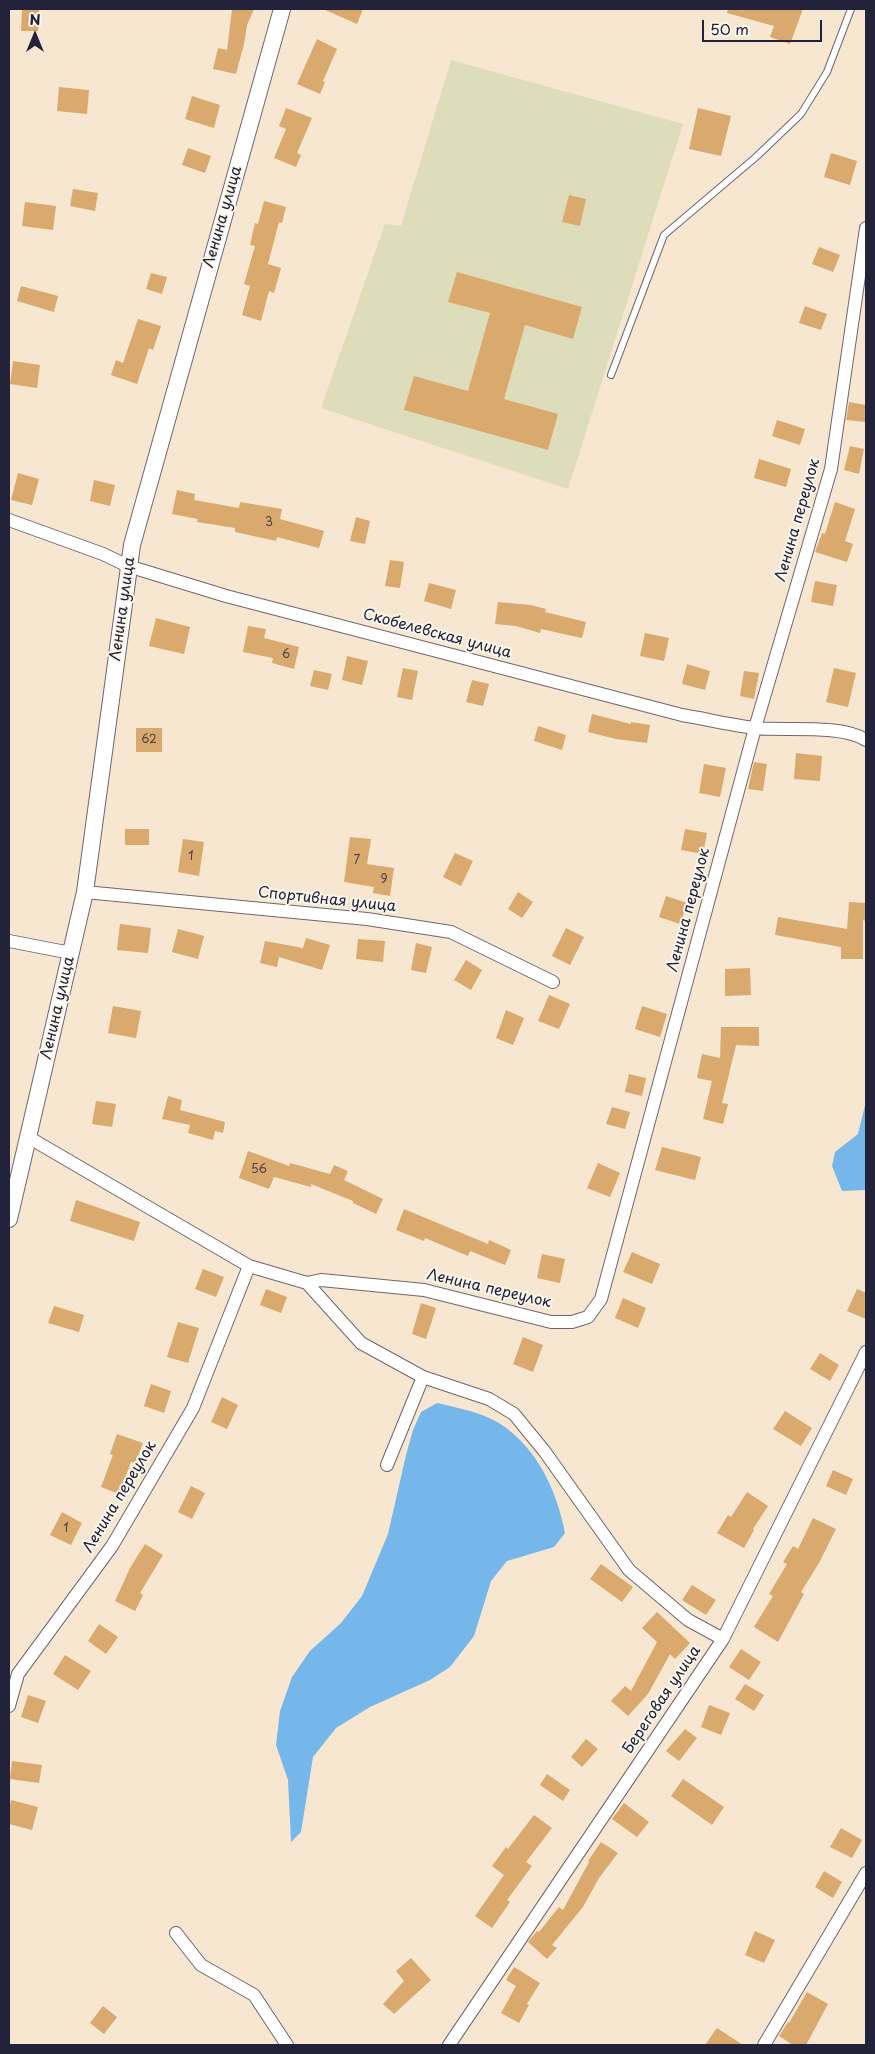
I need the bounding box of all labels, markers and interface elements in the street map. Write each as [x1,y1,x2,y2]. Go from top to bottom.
text: N [29,9,41,30]
north arrow [10,10,60,60]
scale bar [705,10,825,42]
text: 50 m [710,17,749,40]
street label: Ленина улица [200,164,246,270]
street label: Ленина переулок [772,456,824,584]
house number: 3 [265,516,273,530]
street label: Ленина улица [107,556,139,662]
street label: Скобелевская улица [361,605,513,663]
house number: 6 [282,648,290,662]
house number: 62 [141,733,157,747]
street label: Ленина переулок [664,846,714,974]
house number: 1 [188,850,194,864]
house number: 7 [354,854,360,868]
house number: 9 [380,873,388,887]
street label: Спортивная улица [257,884,397,916]
street label: Ленина улица [37,955,79,1061]
house number: 56 [251,1163,267,1177]
street label: Ленина переулок [425,1266,553,1312]
street label: Ленина переулок [80,1438,160,1556]
house number: 1 [63,1522,69,1536]
street label: Береговая улица [619,1643,705,1757]

